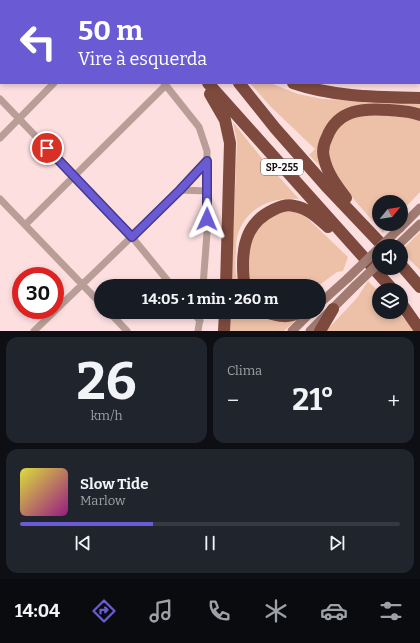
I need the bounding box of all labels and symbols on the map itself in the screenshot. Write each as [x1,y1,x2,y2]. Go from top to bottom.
pin [30,131,64,165]
road number: SP-255 [261,159,303,175]
north arrow [372,195,408,231]
position arrow [186,198,228,240]
speed limit sign: 30 [12,267,64,319]

